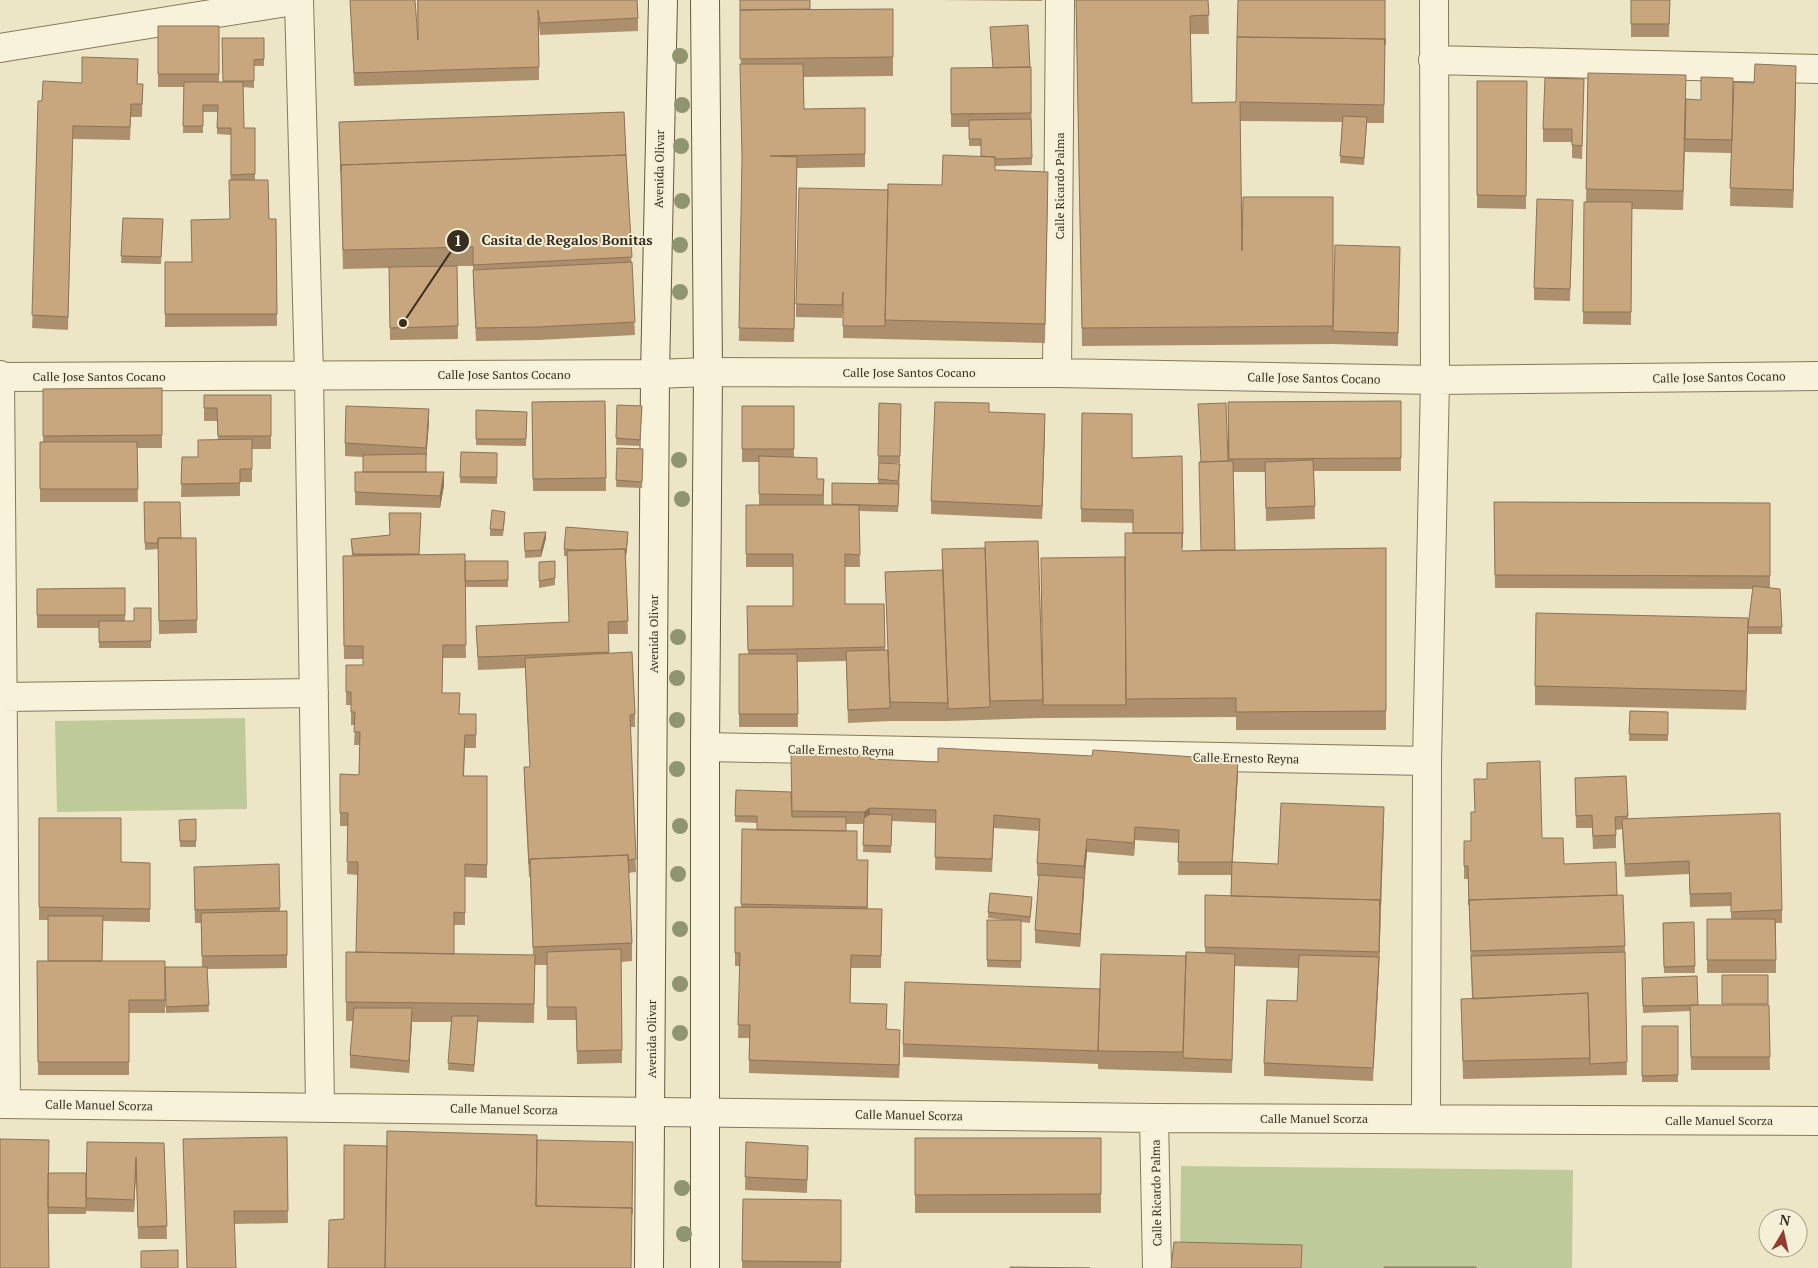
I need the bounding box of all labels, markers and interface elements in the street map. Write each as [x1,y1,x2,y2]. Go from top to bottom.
street label: Avenida Olivar [651,129,667,208]
street label: Calle Ricardo Palma [1052,133,1067,239]
callout: Casita de Regalos Bonitas [446,226,662,255]
text: 1 [454,230,462,250]
text: Casita de Regalos Bonitas [481,230,653,249]
street label: Calle Jose Santos Cocano [842,365,976,380]
street label: Calle Jose Santos Cocano [437,367,571,382]
street label: Calle Jose Santos Cocano [1652,368,1786,386]
street label: Calle Jose Santos Cocano [32,369,166,384]
street label: Calle Jose Santos Cocano [1247,369,1381,387]
street label: Avenida Olivar [646,594,661,673]
street label: Calle Ernesto Reyna [788,742,894,758]
street label: Calle Ernesto Reyna [1193,750,1299,766]
street label: Avenida Olivar [644,999,659,1078]
street label: Calle Manuel Scorza [45,1097,153,1113]
street label: Calle Manuel Scorza [450,1101,558,1117]
street label: Calle Manuel Scorza [855,1107,963,1123]
street label: Calle Manuel Scorza [1260,1111,1368,1126]
street label: Calle Manuel Scorza [1665,1113,1773,1128]
street label: Calle Ricardo Palma [1148,1139,1164,1247]
north arrow [1758,1208,1808,1258]
text: N [1778,1209,1792,1230]

